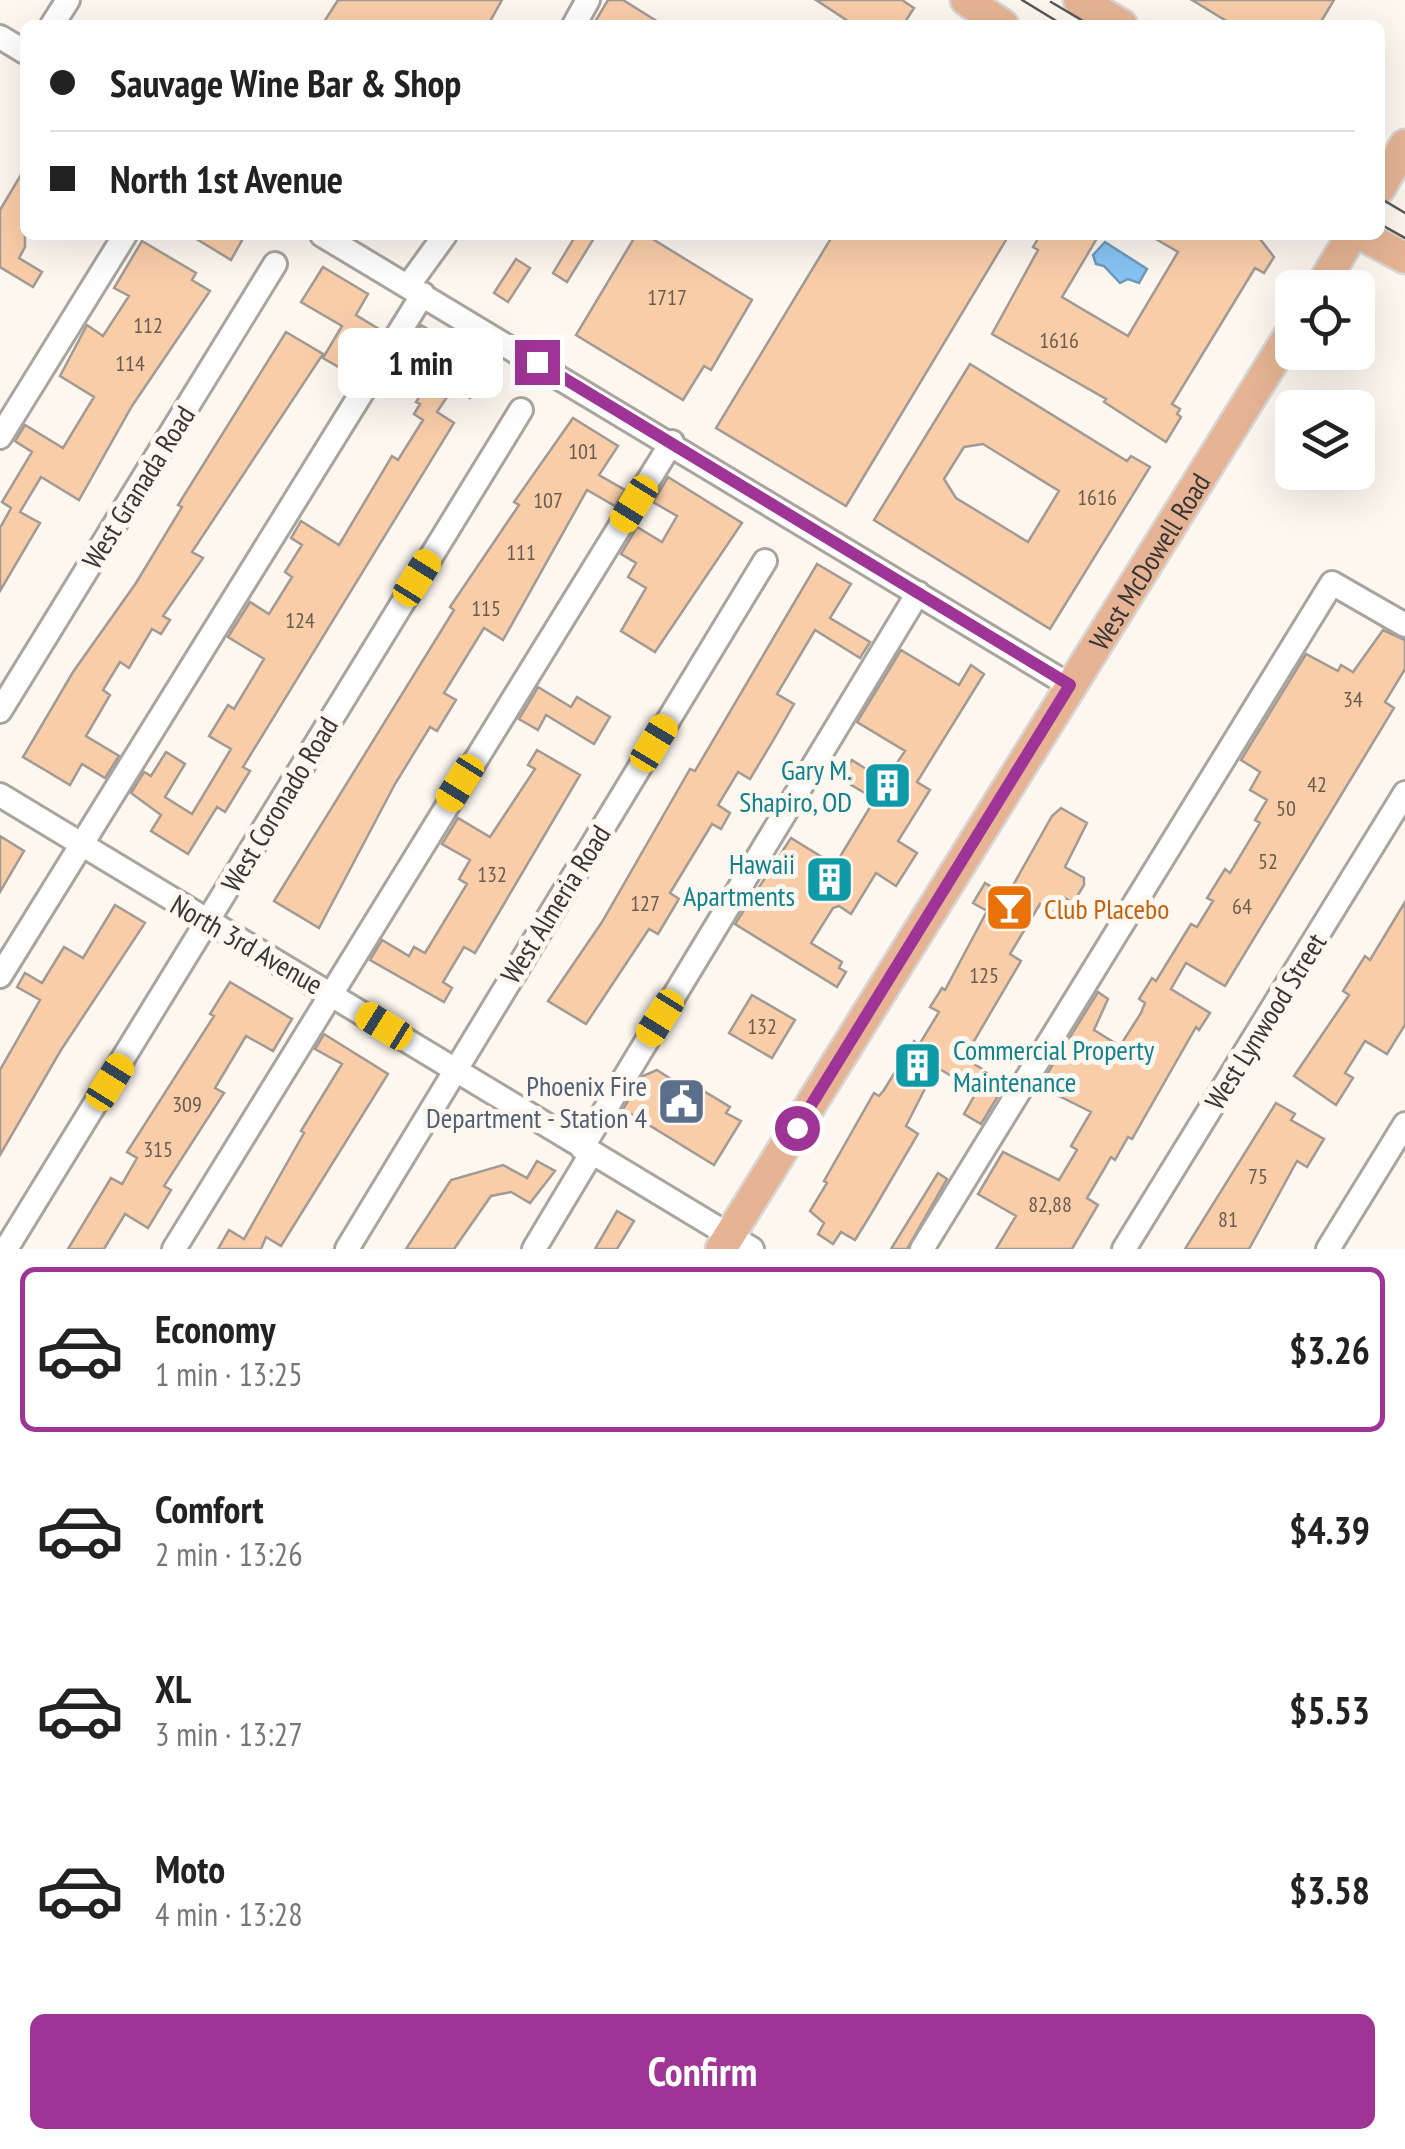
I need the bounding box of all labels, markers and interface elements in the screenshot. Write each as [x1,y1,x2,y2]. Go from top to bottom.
text: Sauvage Wine Bar & Shop [110,58,461,107]
text: North 1st Avenue [110,154,343,203]
map controls [1275,270,1375,490]
button: locate [1275,270,1375,370]
house number: 1717 [647,283,687,311]
house number: 112 [133,311,163,339]
house number: 1616 [1039,326,1079,354]
callout: 1 min [337,327,502,397]
route end [515,340,560,385]
text: 1 min [388,342,453,384]
house number: 114 [115,349,145,377]
button: layers [1275,390,1375,490]
street label: West Granada Road [73,398,203,576]
house number: 101 [568,437,598,465]
street label: West McDowell Road [1080,466,1218,657]
car [605,471,663,537]
house number: 1616 [1077,483,1117,511]
house number: 107 [533,486,563,514]
house number: 111 [506,538,536,566]
car [388,545,446,611]
house number: 115 [471,594,501,622]
house number: 124 [285,606,315,634]
house number: 34 [1343,685,1363,713]
street label: West Coronado Road [212,710,346,898]
car [626,710,682,776]
car [431,750,489,816]
place label: Gary M. Shapiro, OD [739,751,852,820]
building icon: Gary M. Shapiro, OD [861,759,913,811]
house number: 42 [1307,770,1327,798]
house number: 50 [1276,794,1296,822]
street label: West Almeria Road [492,818,618,990]
place label: Hawaii Apartments [683,845,795,914]
house number: 52 [1258,847,1278,875]
building icon: Hawaii Apartments [804,853,856,905]
house number: 132 [477,860,507,888]
bar icon: Club Placebo [983,882,1035,934]
street label: North 3rd Avenue [164,886,330,1002]
house number: 127 [630,889,660,917]
place label: Club Placebo [1044,890,1169,927]
house number: 64 [1232,892,1252,920]
street label: West Lynwood Street [1196,926,1334,1116]
house number: 125 [969,961,999,989]
car [631,985,689,1051]
car [351,997,417,1055]
house number: 132 [747,1012,777,1040]
place label: Commercial Property Maintenance [953,1031,1155,1100]
building icon: Commercial Property Maintenance [892,1039,944,1091]
car [81,1049,139,1115]
place label: Phoenix Fire Department - Station 4 [426,1067,647,1136]
public building icon: Phoenix Fire Department - Station 4 [656,1075,708,1127]
house number: 309 [172,1090,202,1118]
route start [775,1106,820,1151]
house number: 315 [143,1135,173,1163]
house number: 75 [1248,1162,1268,1190]
house number: 82,88 [1028,1190,1072,1218]
house number: 81 [1218,1205,1238,1233]
text: Economy [155,1304,275,1353]
icon: car [35,1305,125,1395]
text: $3.26 [1289,1325,1370,1374]
text: 1 min · 13:25 [155,1353,303,1395]
text: Comfort [155,1484,264,1533]
icon: car [35,1485,125,1575]
text: $4.39 [1289,1505,1370,1554]
text: 2 min · 13:26 [155,1533,303,1575]
text: XL [155,1664,191,1713]
icon: car [35,1665,125,1755]
text: $5.53 [1289,1685,1370,1734]
text: 3 min · 13:27 [155,1713,303,1755]
text: Moto [155,1844,225,1893]
icon: car [35,1845,125,1935]
text: $3.58 [1289,1865,1370,1914]
text: 4 min · 13:28 [155,1893,303,1935]
button: Confirm [30,2014,1375,2129]

